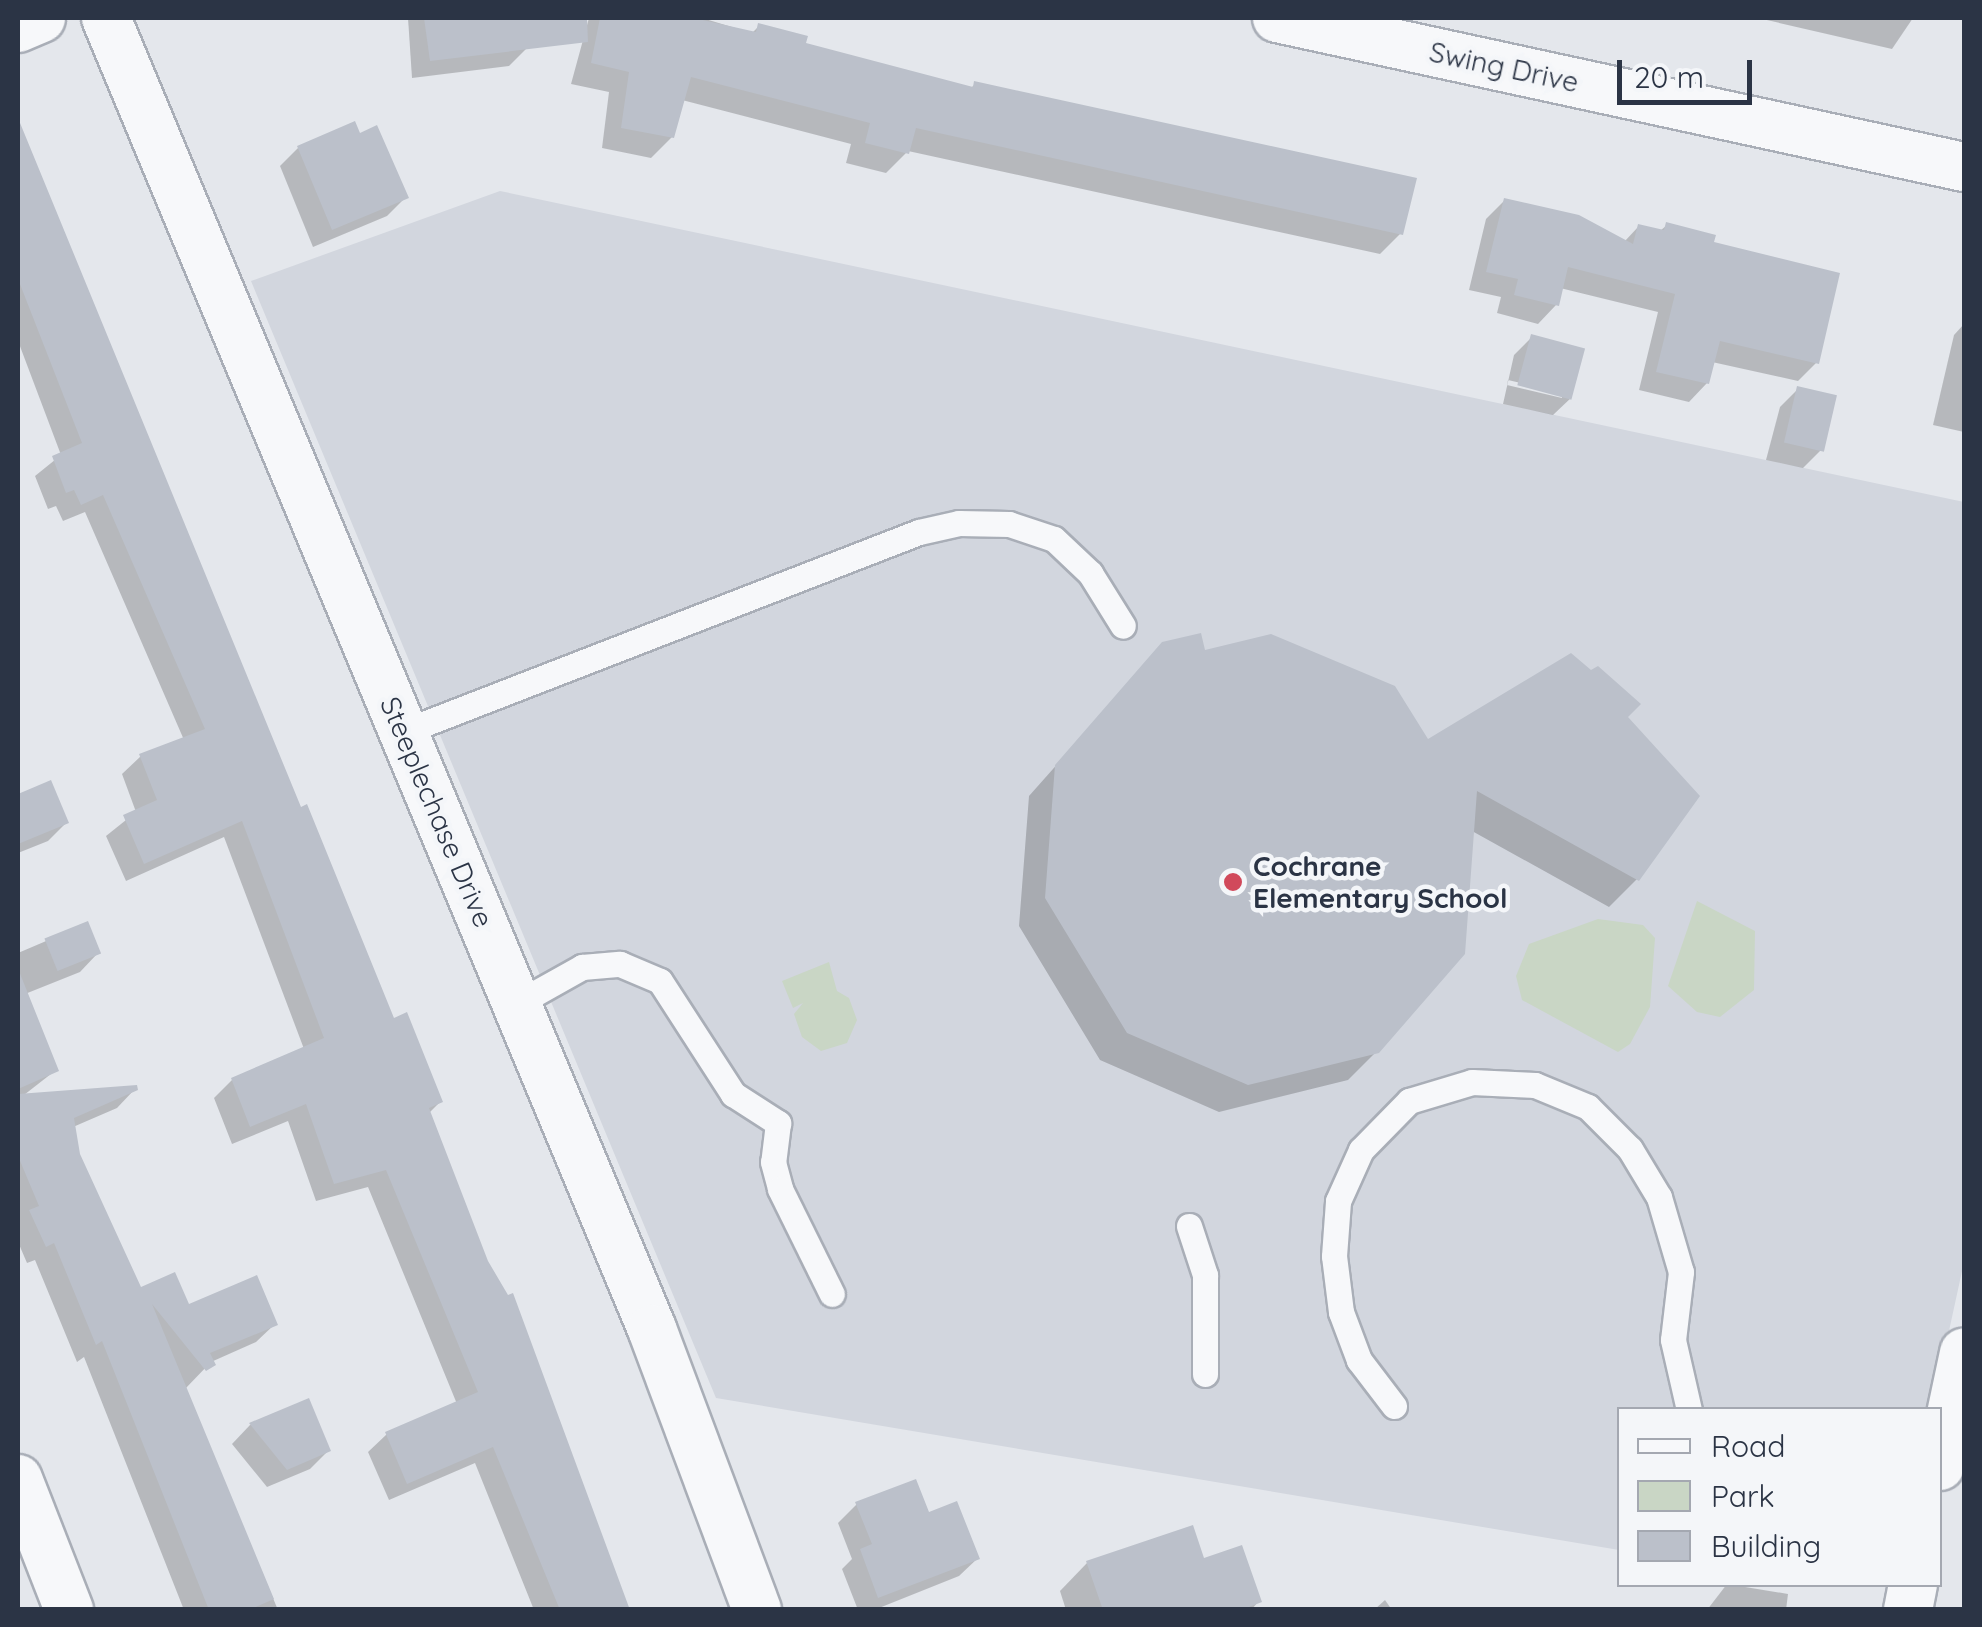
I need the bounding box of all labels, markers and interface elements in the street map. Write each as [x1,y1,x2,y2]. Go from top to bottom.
street label: Swing Drive [1426,35,1582,99]
scale bar [1622,40,1757,102]
text: 20 m [1634,58,1704,96]
street label: Steeplechase Drive [373,692,501,932]
place label: Cochrane Elementary School [1253,849,1507,915]
marker: Cochrane Elementary School [1222,871,1244,893]
legend [1617,1407,1942,1587]
text: Road [1711,1427,1785,1465]
text: Park [1711,1477,1775,1515]
text: Building [1711,1527,1821,1565]

